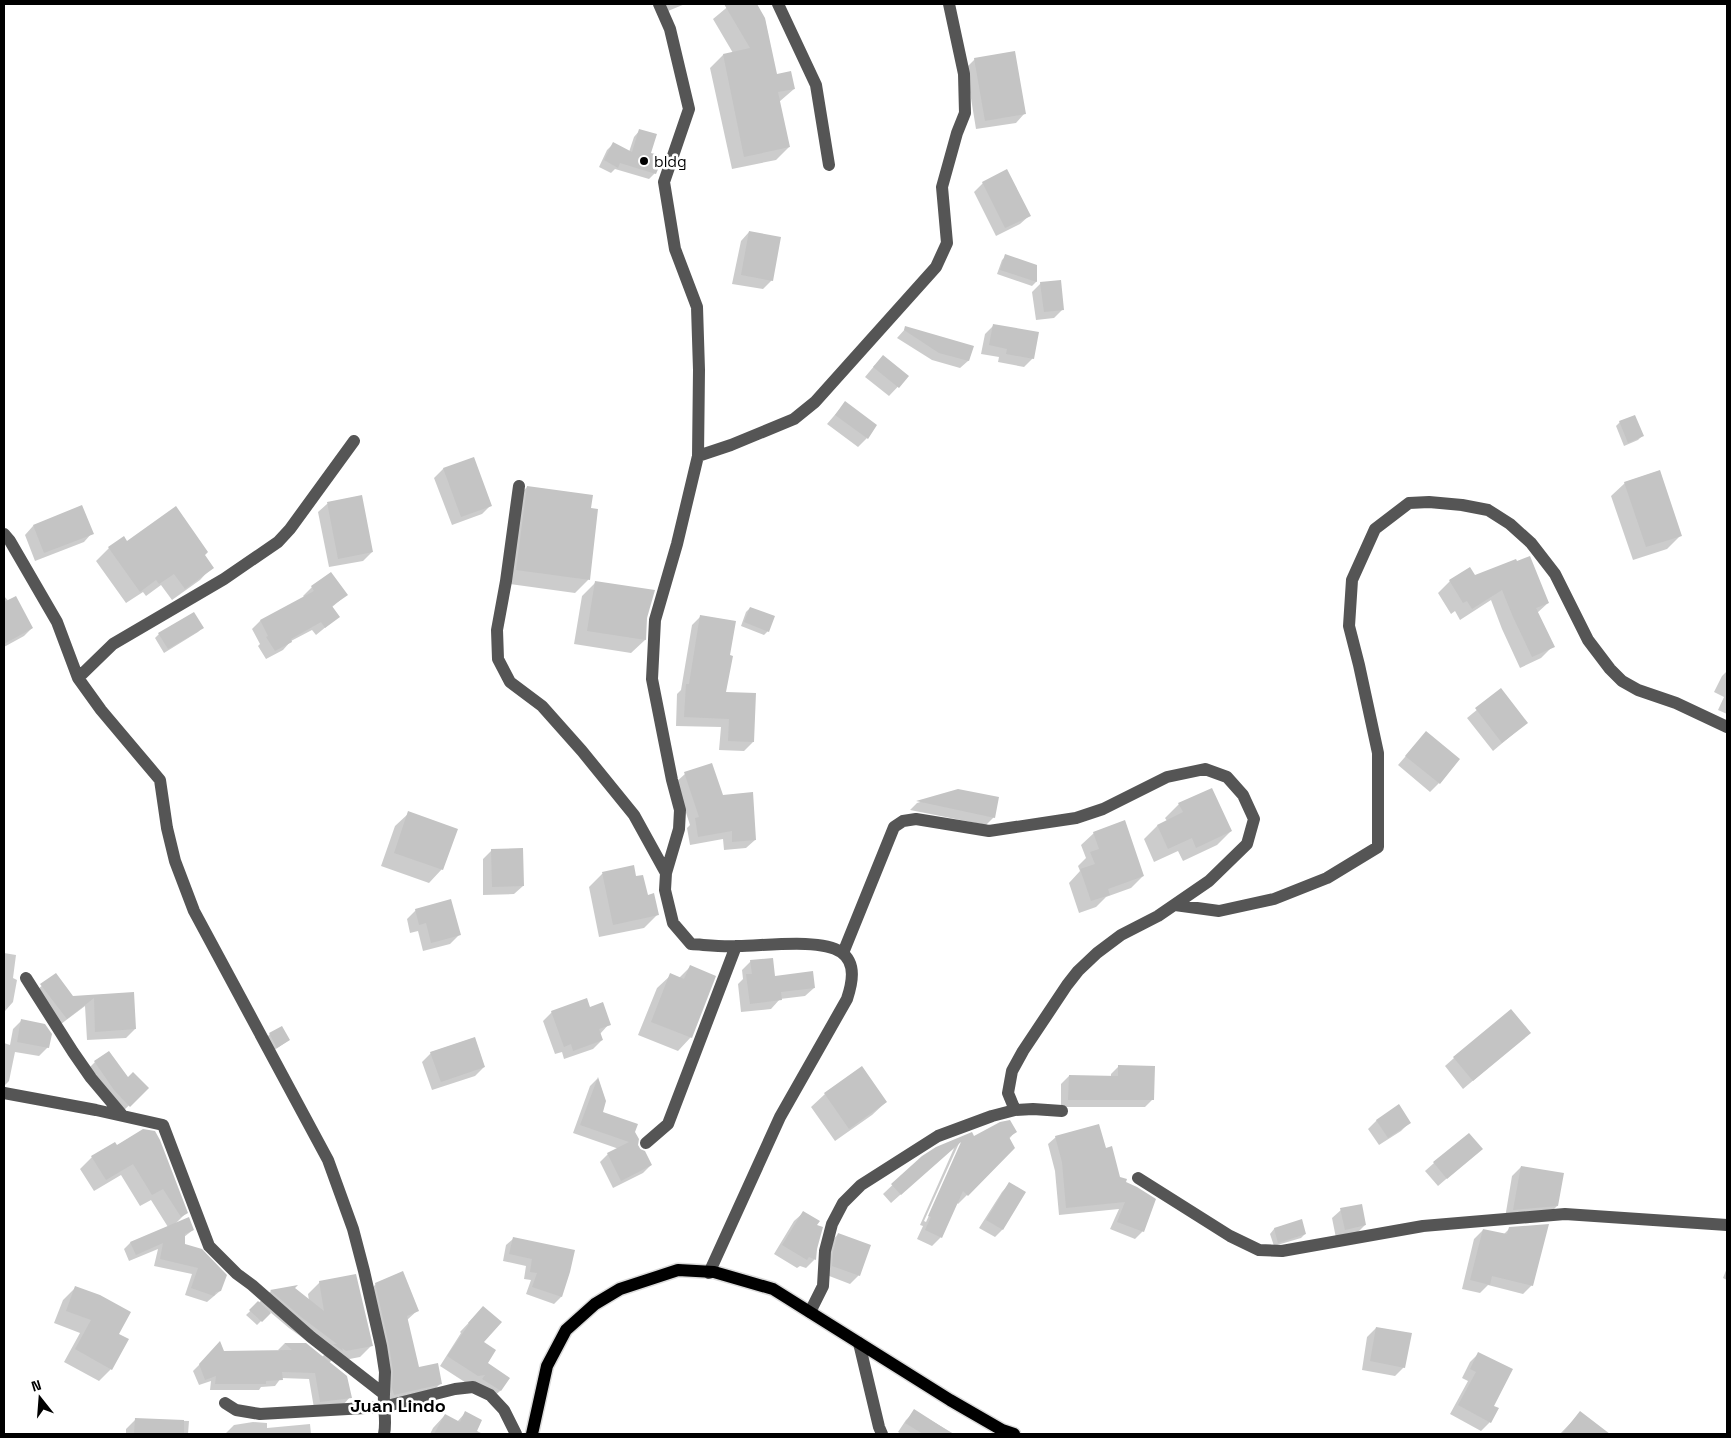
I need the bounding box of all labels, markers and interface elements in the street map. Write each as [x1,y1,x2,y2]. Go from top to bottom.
place label: bldg [654,152,687,171]
marker: bldg [638,155,650,167]
north arrow [15,1373,65,1423]
text: N [29,1376,43,1396]
district label: Juan Lindo [350,1394,446,1417]

